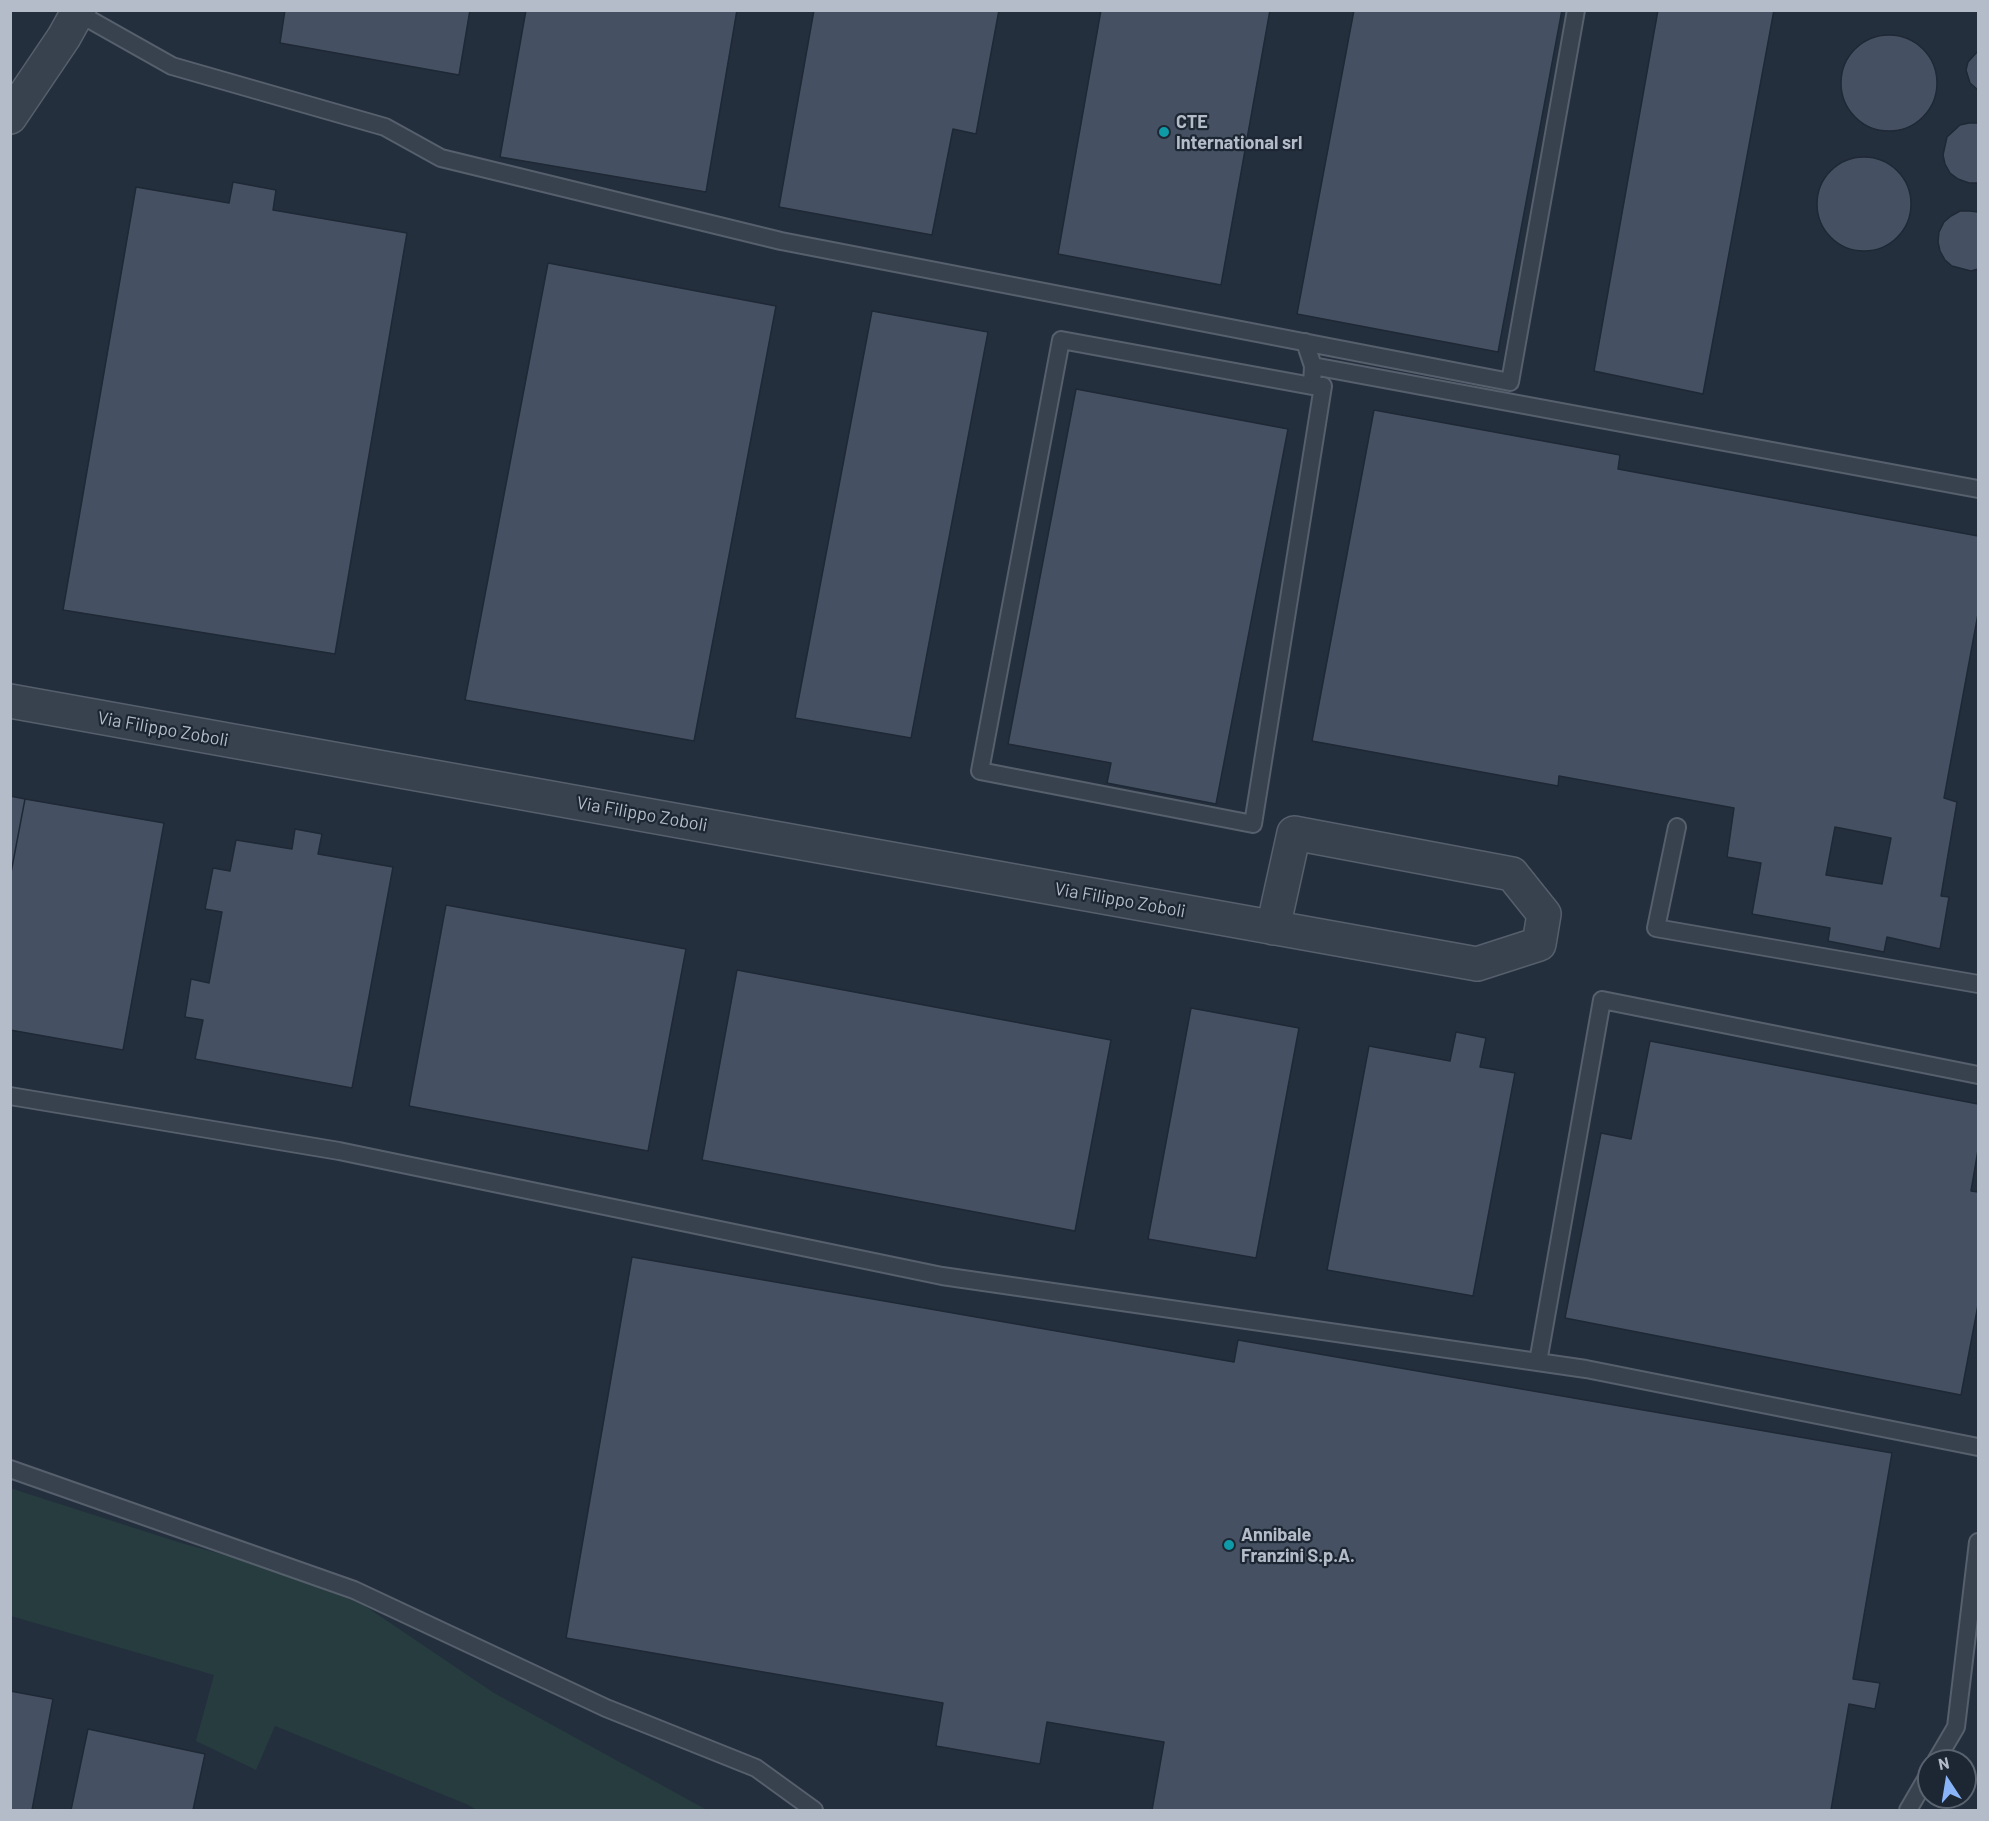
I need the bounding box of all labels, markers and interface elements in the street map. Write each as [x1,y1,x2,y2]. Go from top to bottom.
place label: CTE International srl [1176,111,1302,154]
marker: CTE International srl [1157,125,1171,139]
street label: Via Filippo Zoboli [96,707,230,751]
street label: Via Filippo Zoboli [575,792,709,836]
street label: Via Filippo Zoboli [1053,878,1187,922]
place label: Annibale Franzini S.p.A. [1241,1524,1355,1567]
marker: Annibale Franzini S.p.A. [1222,1538,1236,1552]
north arrow [1917,1749,1977,1809]
text: N [1936,1752,1951,1773]

